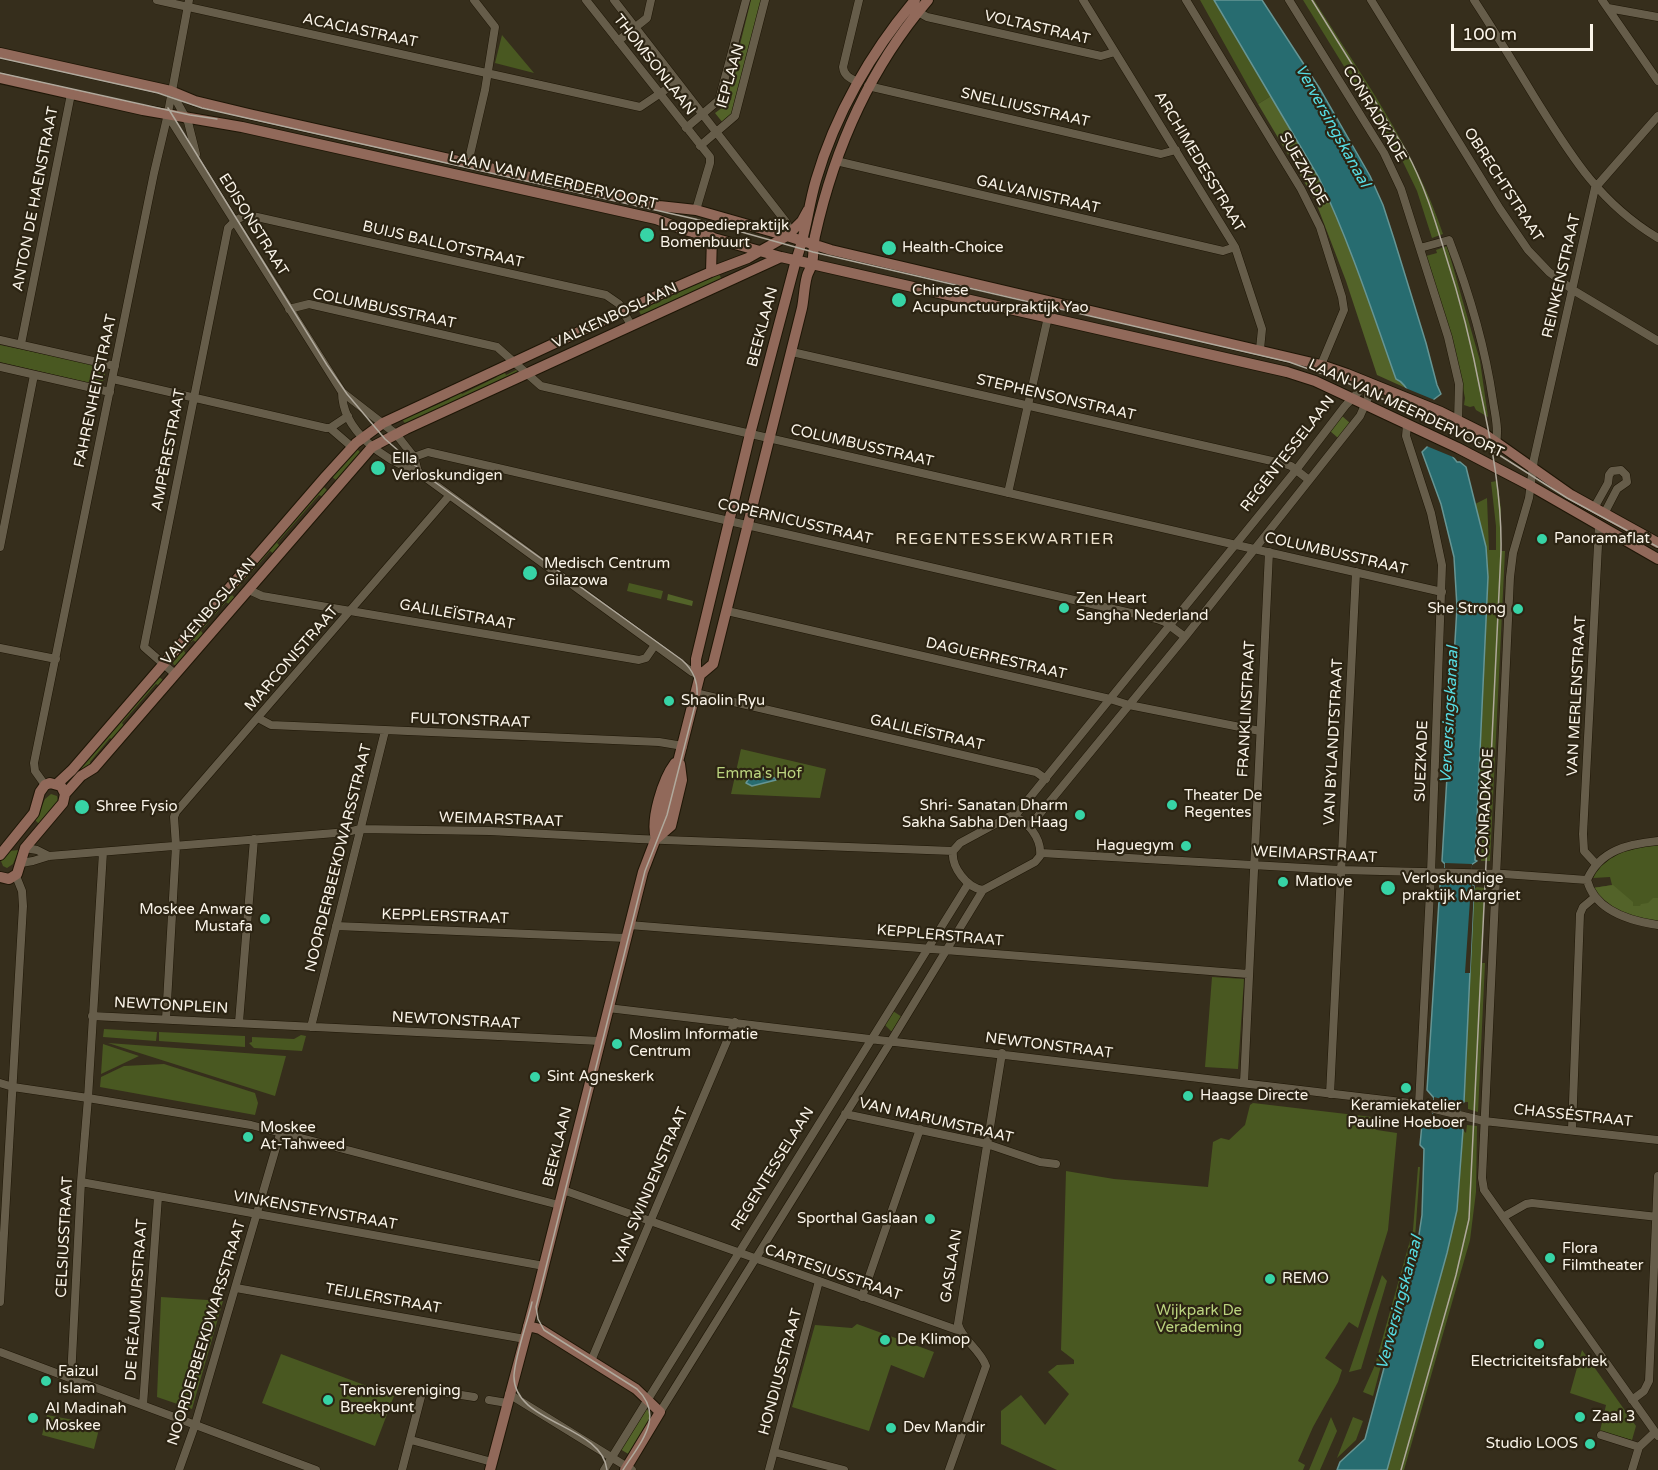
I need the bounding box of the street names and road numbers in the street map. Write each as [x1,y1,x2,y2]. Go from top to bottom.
street label: VOLTASTRAAT [982,7,1092,49]
street label: ACACIASTRAAT [301,10,419,52]
street label: THOMSONLAAN [609,11,699,119]
street label: IEPLAAN [713,42,749,110]
street label: CONRADKADE [1338,63,1410,165]
street label: SNELLIUSSTRAAT [959,84,1091,132]
street label: ARCHIMEDESSTRAAT [1150,88,1248,236]
street label: ANTON DE HAENSTRAAT [9,105,63,293]
street label: OBRECHTSTRAAT [1459,125,1547,245]
street label: SUEZKADE [1275,129,1331,209]
street label: LAAN VAN MEERDERVOORT [447,148,659,214]
street label: EDISONSTRAAT [214,170,292,280]
street label: GALVANISTRAAT [974,172,1102,218]
street label: REINKENSTRAAT [1539,212,1585,340]
street label: BUIJS BALLOTSTRAAT [361,218,525,272]
street label: VALKENBOSLAAN [550,279,680,353]
street label: COLUMBUSSTRAAT [311,285,457,333]
street label: BEEKLAAN [744,285,782,369]
street label: FAHRENHEITSTRAAT [71,313,121,469]
street label: LAAN VAN MEERDERVOORT [1305,356,1507,462]
street label: STEPHENSONSTRAAT [975,371,1137,425]
street label: AMPÈRESTRAAT [148,387,190,513]
street label: REGENTESSELAAN [1237,392,1339,516]
street label: COLUMBUSSTRAAT [789,421,935,471]
street label: COPERNICUSSTRAAT [716,495,874,549]
street label: COLUMBUSSTRAAT [1263,529,1409,579]
street label: VALKENBOSLAAN [158,555,260,669]
street label: GALILEÏSTRAAT [398,596,516,634]
street label: MARCONISTRAAT [241,603,343,715]
street label: VAN MERLENSTRAAT [1564,615,1590,777]
street label: DAGUERRESTRAAT [924,634,1068,684]
street label: FRANKLINSTRAAT [1234,640,1260,778]
street label: VAN BYLANDTSTRAAT [1321,658,1347,826]
street label: FULTONSTRAAT [410,710,530,732]
street label: GALILEÏSTRAAT [868,711,986,755]
street label: SUEZKADE [1412,720,1432,802]
street label: NOORDERBEEKDWARSSTRAAT [302,742,376,974]
street label: CONRADKADE [1474,748,1498,858]
street label: WEIMARSTRAAT [439,809,563,831]
street label: WEIMARSTRAAT [1253,843,1377,867]
street label: KEPPLERSTRAAT [381,906,509,928]
street label: KEPPLERSTRAAT [876,921,1004,951]
street label: NEWTONPLEIN [113,994,229,1018]
street label: NEWTONSTRAAT [391,1009,521,1033]
street label: NEWTONSTRAAT [984,1029,1114,1063]
street label: VAN MARUMSTRAAT [857,1094,1015,1148]
street label: CHASSÉSTRAAT [1512,1101,1634,1131]
street label: REGENTESSELAAN [728,1104,818,1234]
street label: BEEKLAAN [539,1105,577,1189]
street label: VAN SWINDENSTRAAT [610,1105,692,1267]
street label: CELSIUSSTRAAT [53,1176,77,1298]
street label: VINKENSTEYNSTRAAT [232,1188,398,1234]
street label: DE RÉAUMURSTRAAT [122,1218,152,1382]
street label: NOORDERBEEKDWARSSTRAAT [164,1218,250,1448]
street label: GASLAAN [937,1228,967,1304]
street label: CARTESIUSSTRAAT [762,1241,904,1305]
street label: TEIJLERSTRAAT [324,1280,442,1318]
street label: HONDIUSSTRAAT [755,1307,807,1437]

